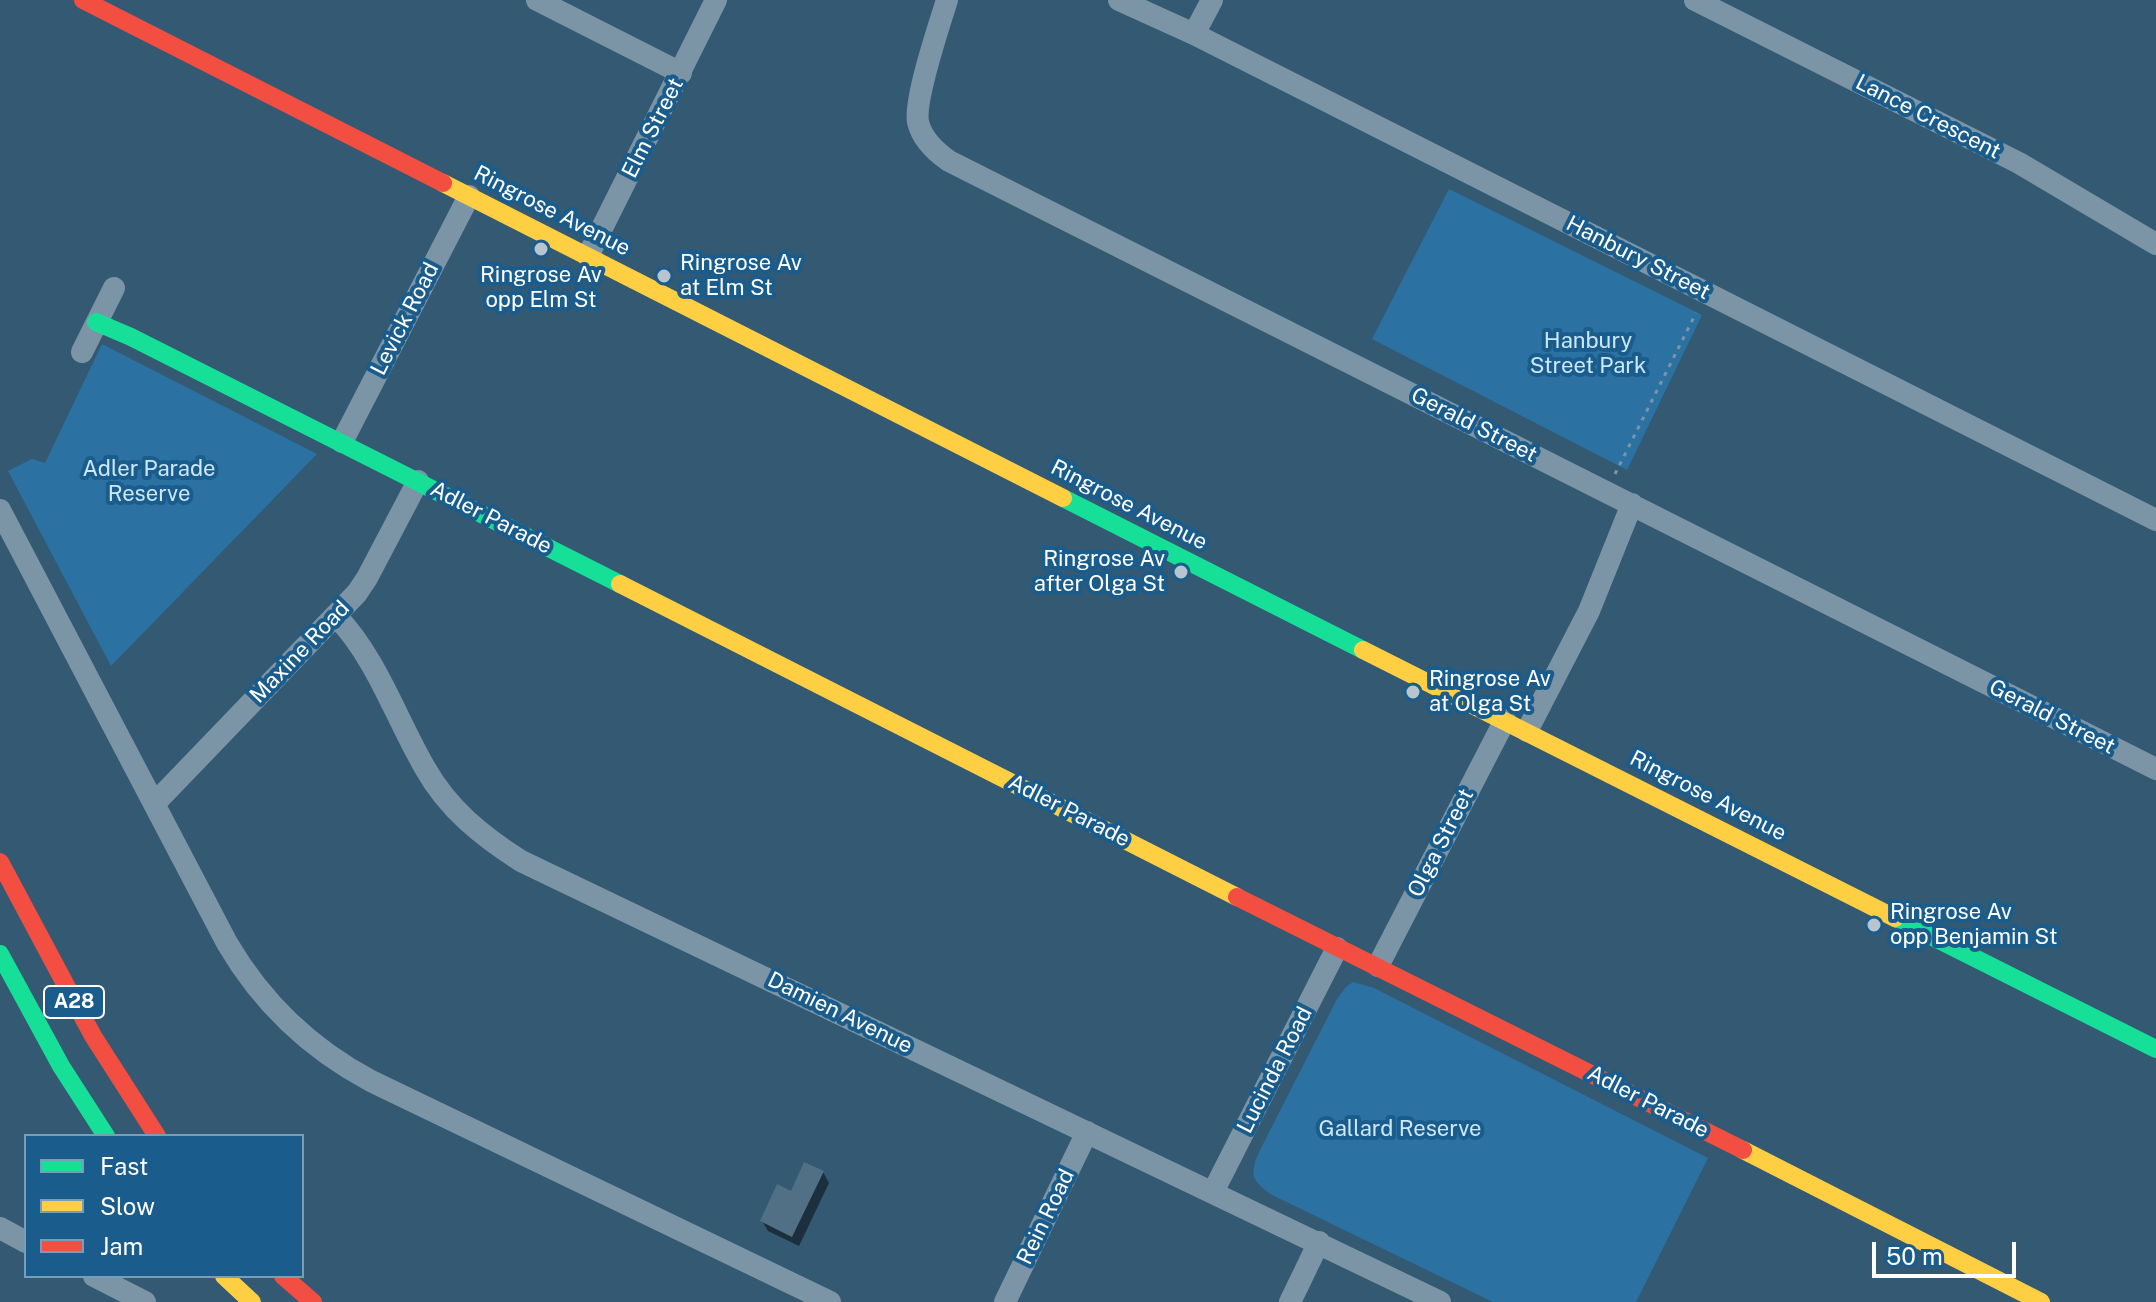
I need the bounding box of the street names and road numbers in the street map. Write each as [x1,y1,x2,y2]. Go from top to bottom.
street label: Lance Crescent [1851,69,2005,165]
street label: Elm Street [617,74,689,182]
street label: Ringrose Avenue [469,160,635,262]
street label: Hanbury Street [1562,210,1714,306]
street label: Levick Road [365,258,445,380]
street label: Gerald Street [1407,382,1541,468]
street label: Ringrose Avenue [1046,454,1212,556]
street label: Adler Parade [426,476,556,560]
street label: Maxine Road [245,595,355,709]
street label: Gerald Street [1985,674,2119,760]
street label: Ringrose Avenue [1625,745,1791,847]
street label: Adler Parade [1004,769,1134,853]
street label: Olga Street [1402,784,1480,902]
street label: Damien Avenue [763,967,917,1059]
road number: A28 [44,986,104,1018]
street label: Lucinda Road [1232,1002,1318,1138]
street label: Adler Parade [1583,1060,1713,1144]
street label: Rein Road [1012,1165,1080,1269]

